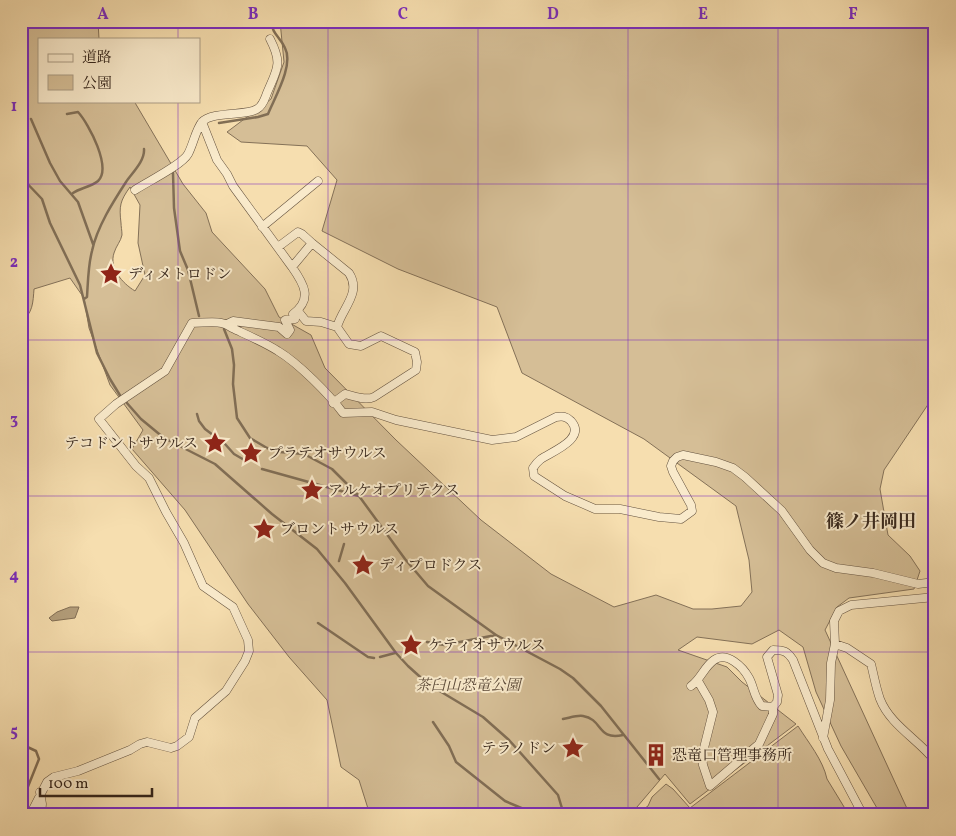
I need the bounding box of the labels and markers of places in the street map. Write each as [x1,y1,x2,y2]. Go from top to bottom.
place icon: ディメトロドン [98,261,124,287]
place label: ディメトロドン [128,265,232,286]
place icon: テコドントサウルス [202,430,228,456]
place label: テコドントサウルス [64,434,198,455]
place icon: プラテオサウルス [238,440,264,466]
place label: プラテオサウルス [268,444,387,465]
place icon: アルケオプリテクス [299,477,325,503]
place label: アルケオプリテクス [328,481,460,502]
place icon: ブロントサウルス [251,516,277,542]
place label: ブロントサウルス [280,520,399,541]
place icon: ディプロドクス [350,552,376,578]
place label: ディプロドクス [379,556,482,577]
place icon: ケティオサウルス [398,632,424,658]
place label: ケティオサウルス [428,636,546,657]
place icon: テラノドン [560,735,586,761]
place label: テラノドン [481,739,556,760]
building icon: 恐竜口管理事務所 [643,742,669,768]
place label: 恐竜口管理事務所 [672,746,792,767]

